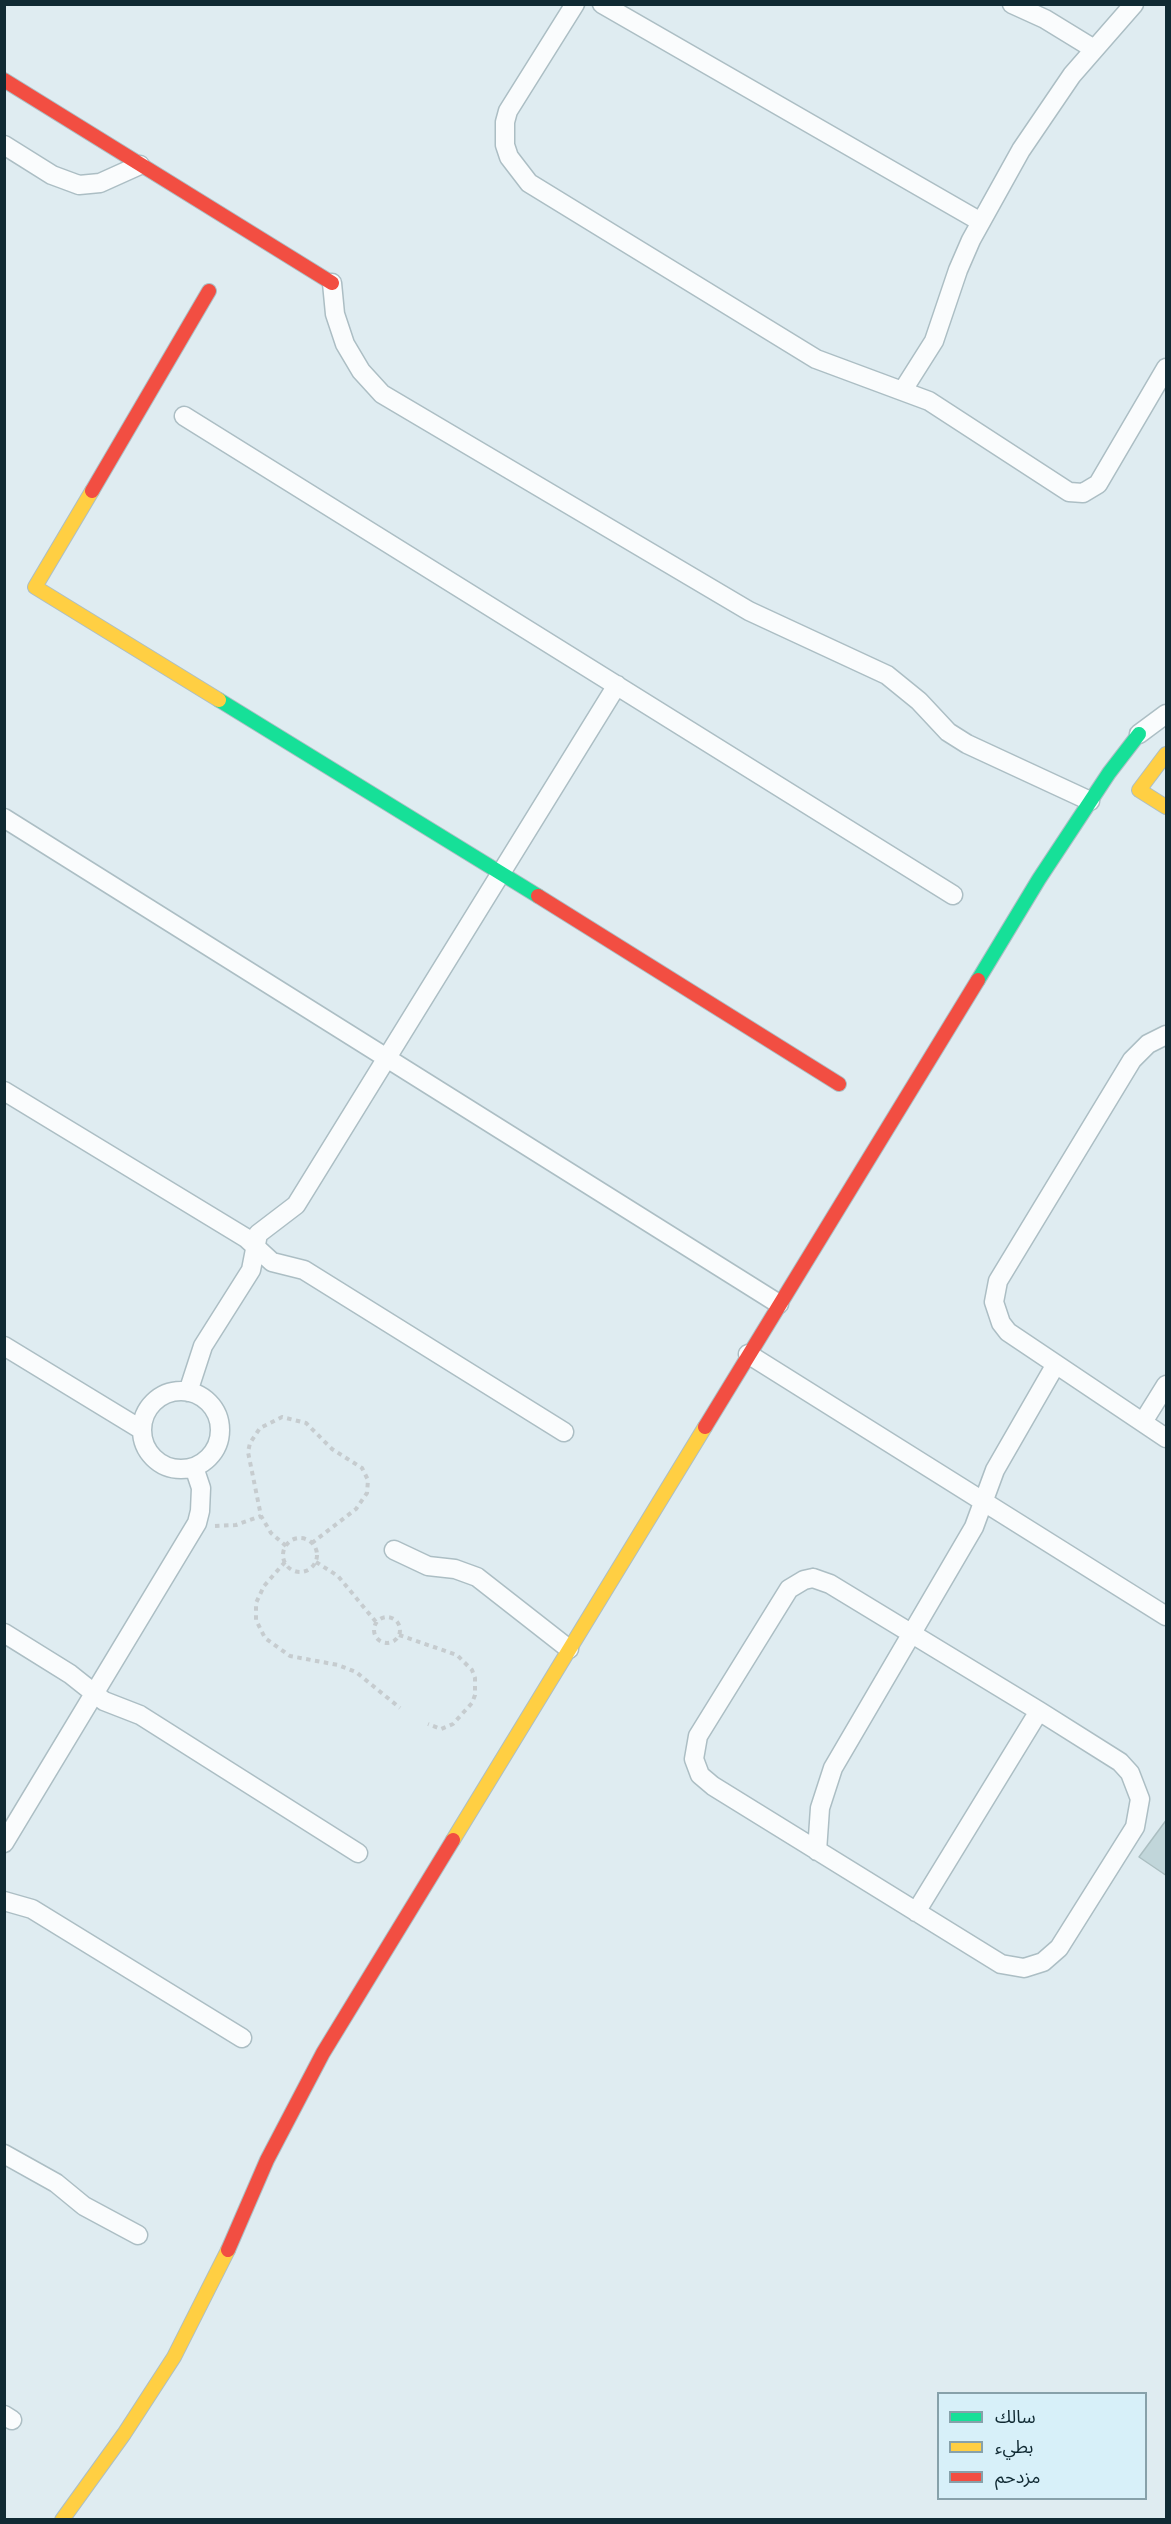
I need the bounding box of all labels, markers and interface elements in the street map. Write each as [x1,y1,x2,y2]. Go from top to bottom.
legend [937,2392,1147,2500]
text: سالك [995,2404,1036,2428]
text: بطيء [995,2434,1033,2458]
text: مزدحم [995,2464,1040,2488]

